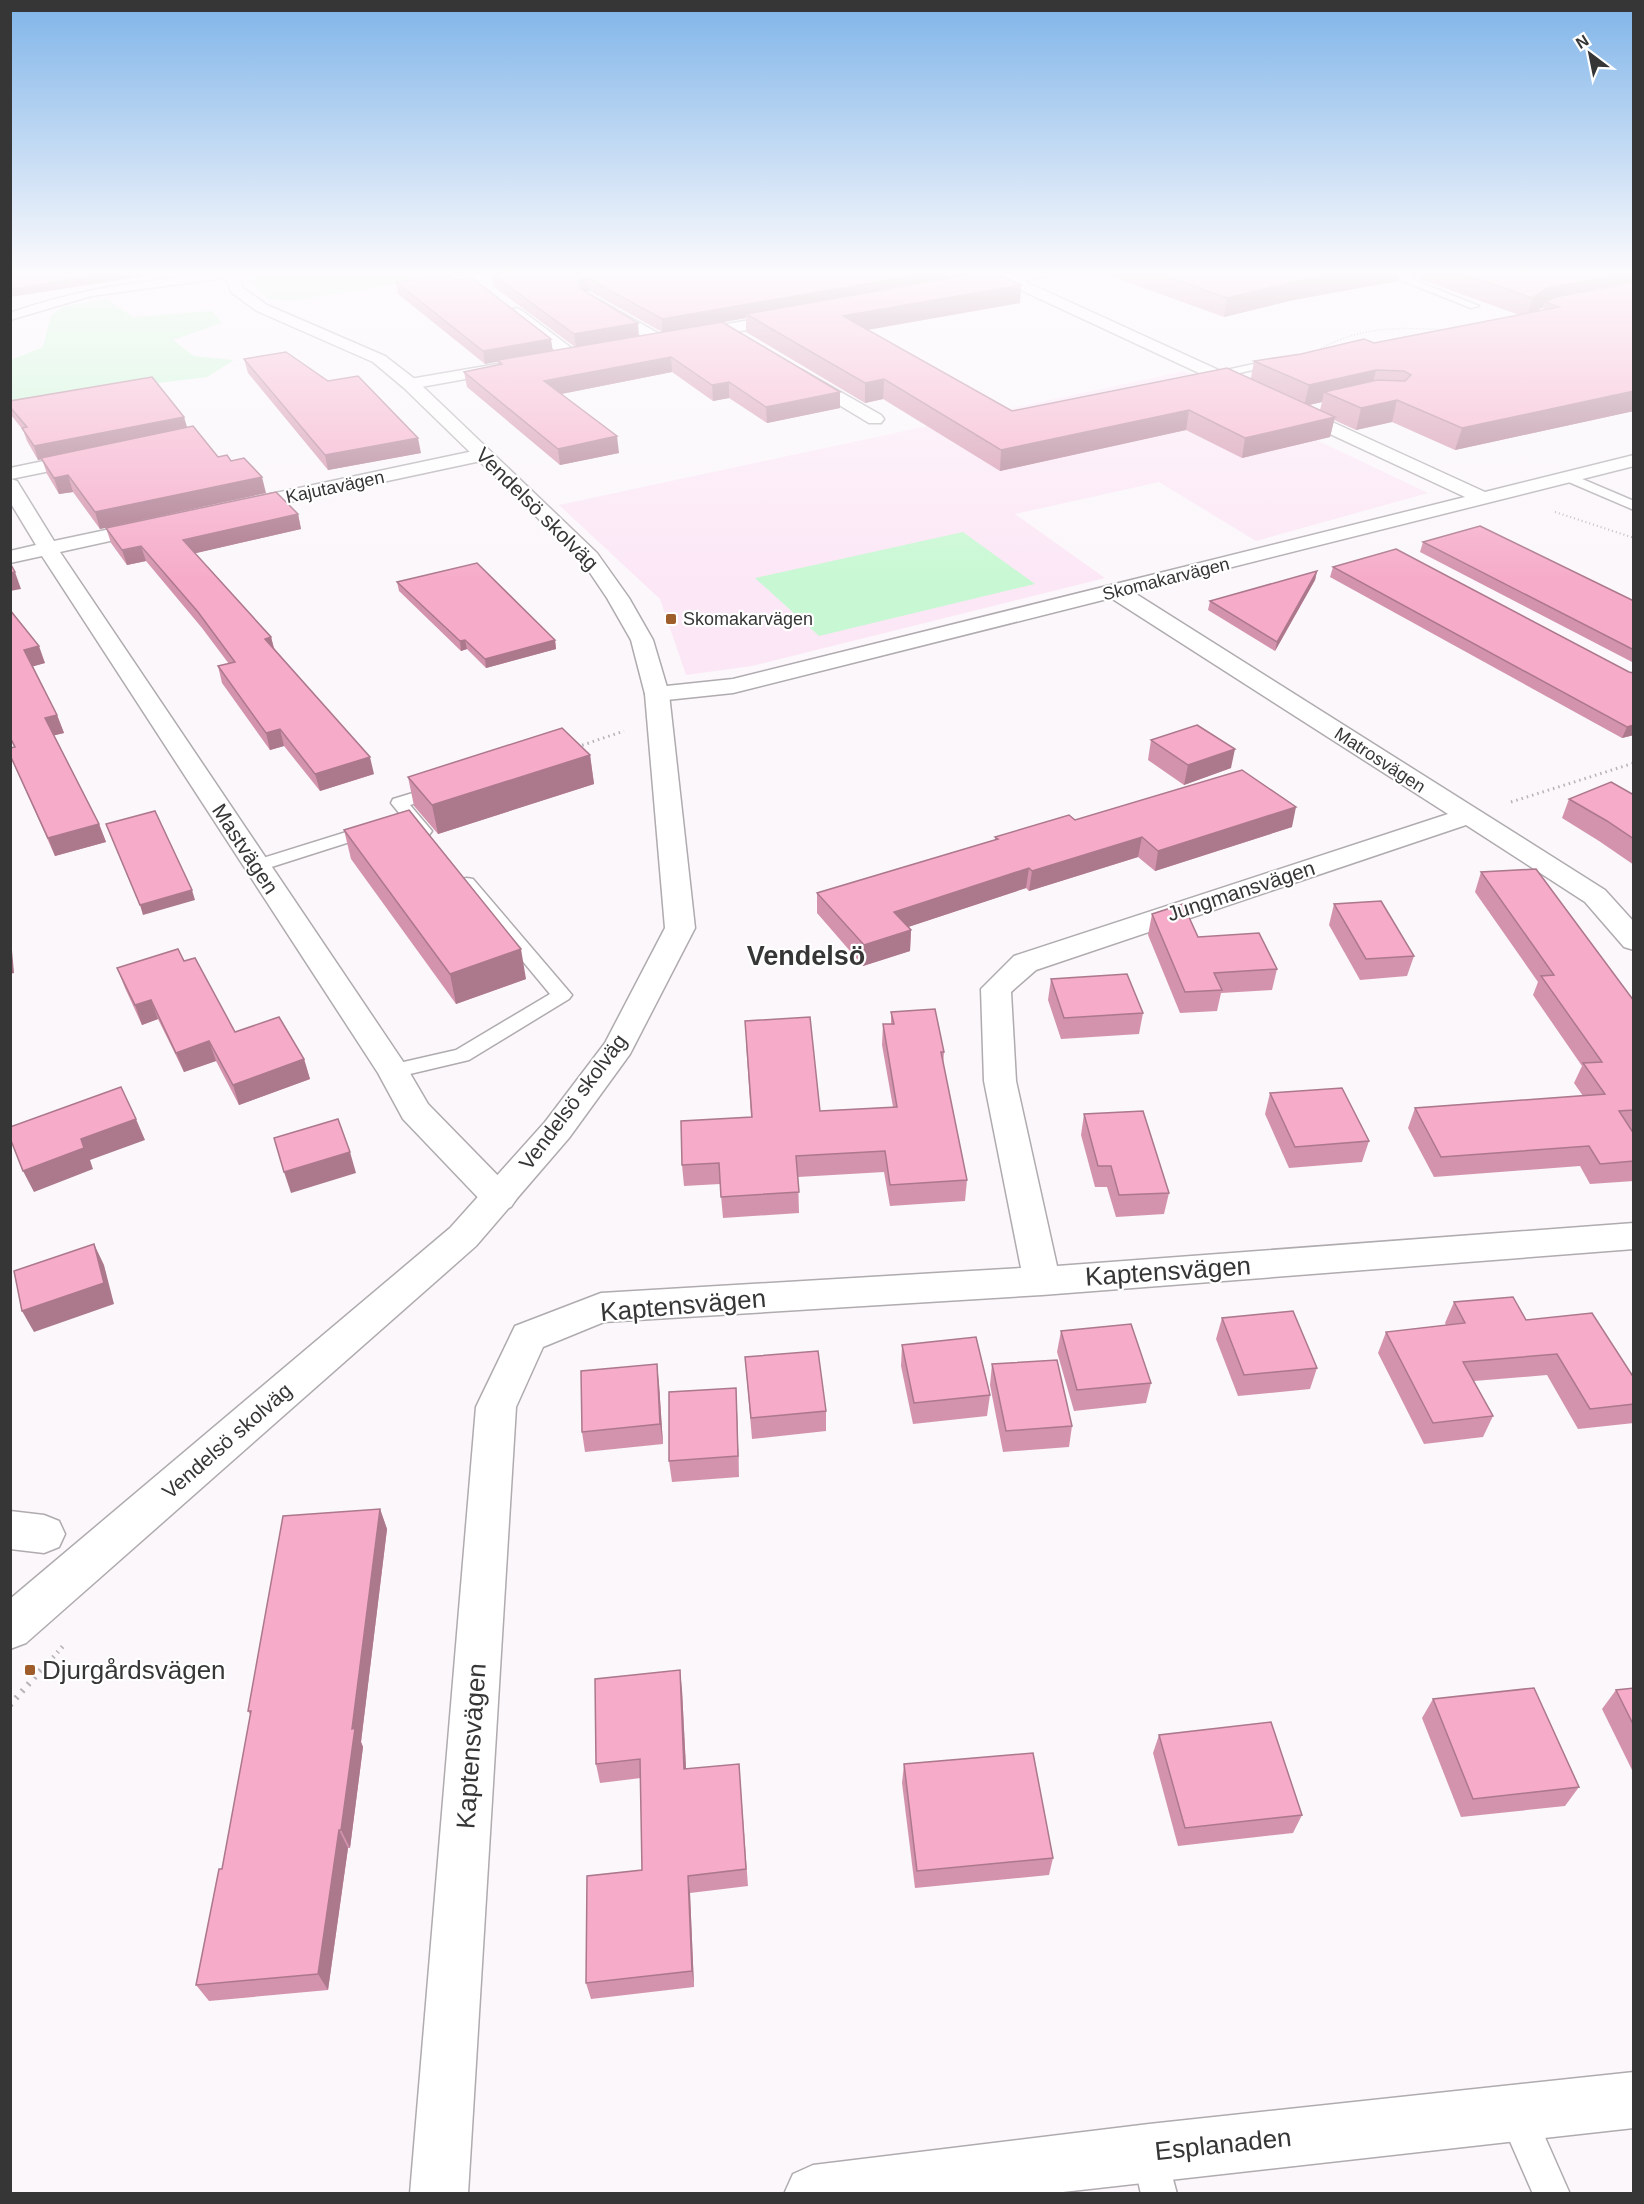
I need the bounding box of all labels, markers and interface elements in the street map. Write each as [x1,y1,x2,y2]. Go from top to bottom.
north arrow [1560,24,1620,84]
text: N [1573,31,1592,52]
street label: Vendelsö skolväg [471,443,603,575]
street label: Kajutavägen [284,467,386,507]
street label: Skomakarvägen [1100,554,1232,604]
place label: Skomakarvägen [683,609,813,629]
marker: Skomakarvägen [664,612,678,626]
street label: Matrosvägen [1331,723,1429,797]
street label: Mastvägen [208,799,283,898]
street label: Jungmansvägen [1164,856,1318,925]
district label: Vendelsö [747,941,865,971]
street label: Vendelsö skolväg [514,1030,631,1174]
street label: Kaptensvägen [1084,1250,1252,1292]
street label: Kaptensvägen [599,1283,767,1327]
street label: Vendelsö skolväg [157,1378,296,1503]
place label: Djurgårdsvägen [42,1655,226,1685]
street label: Kaptensvägen [450,1662,492,1830]
marker: Djurgårdsvägen [23,1663,37,1677]
street label: Esplanaden [1153,2122,1293,2166]

